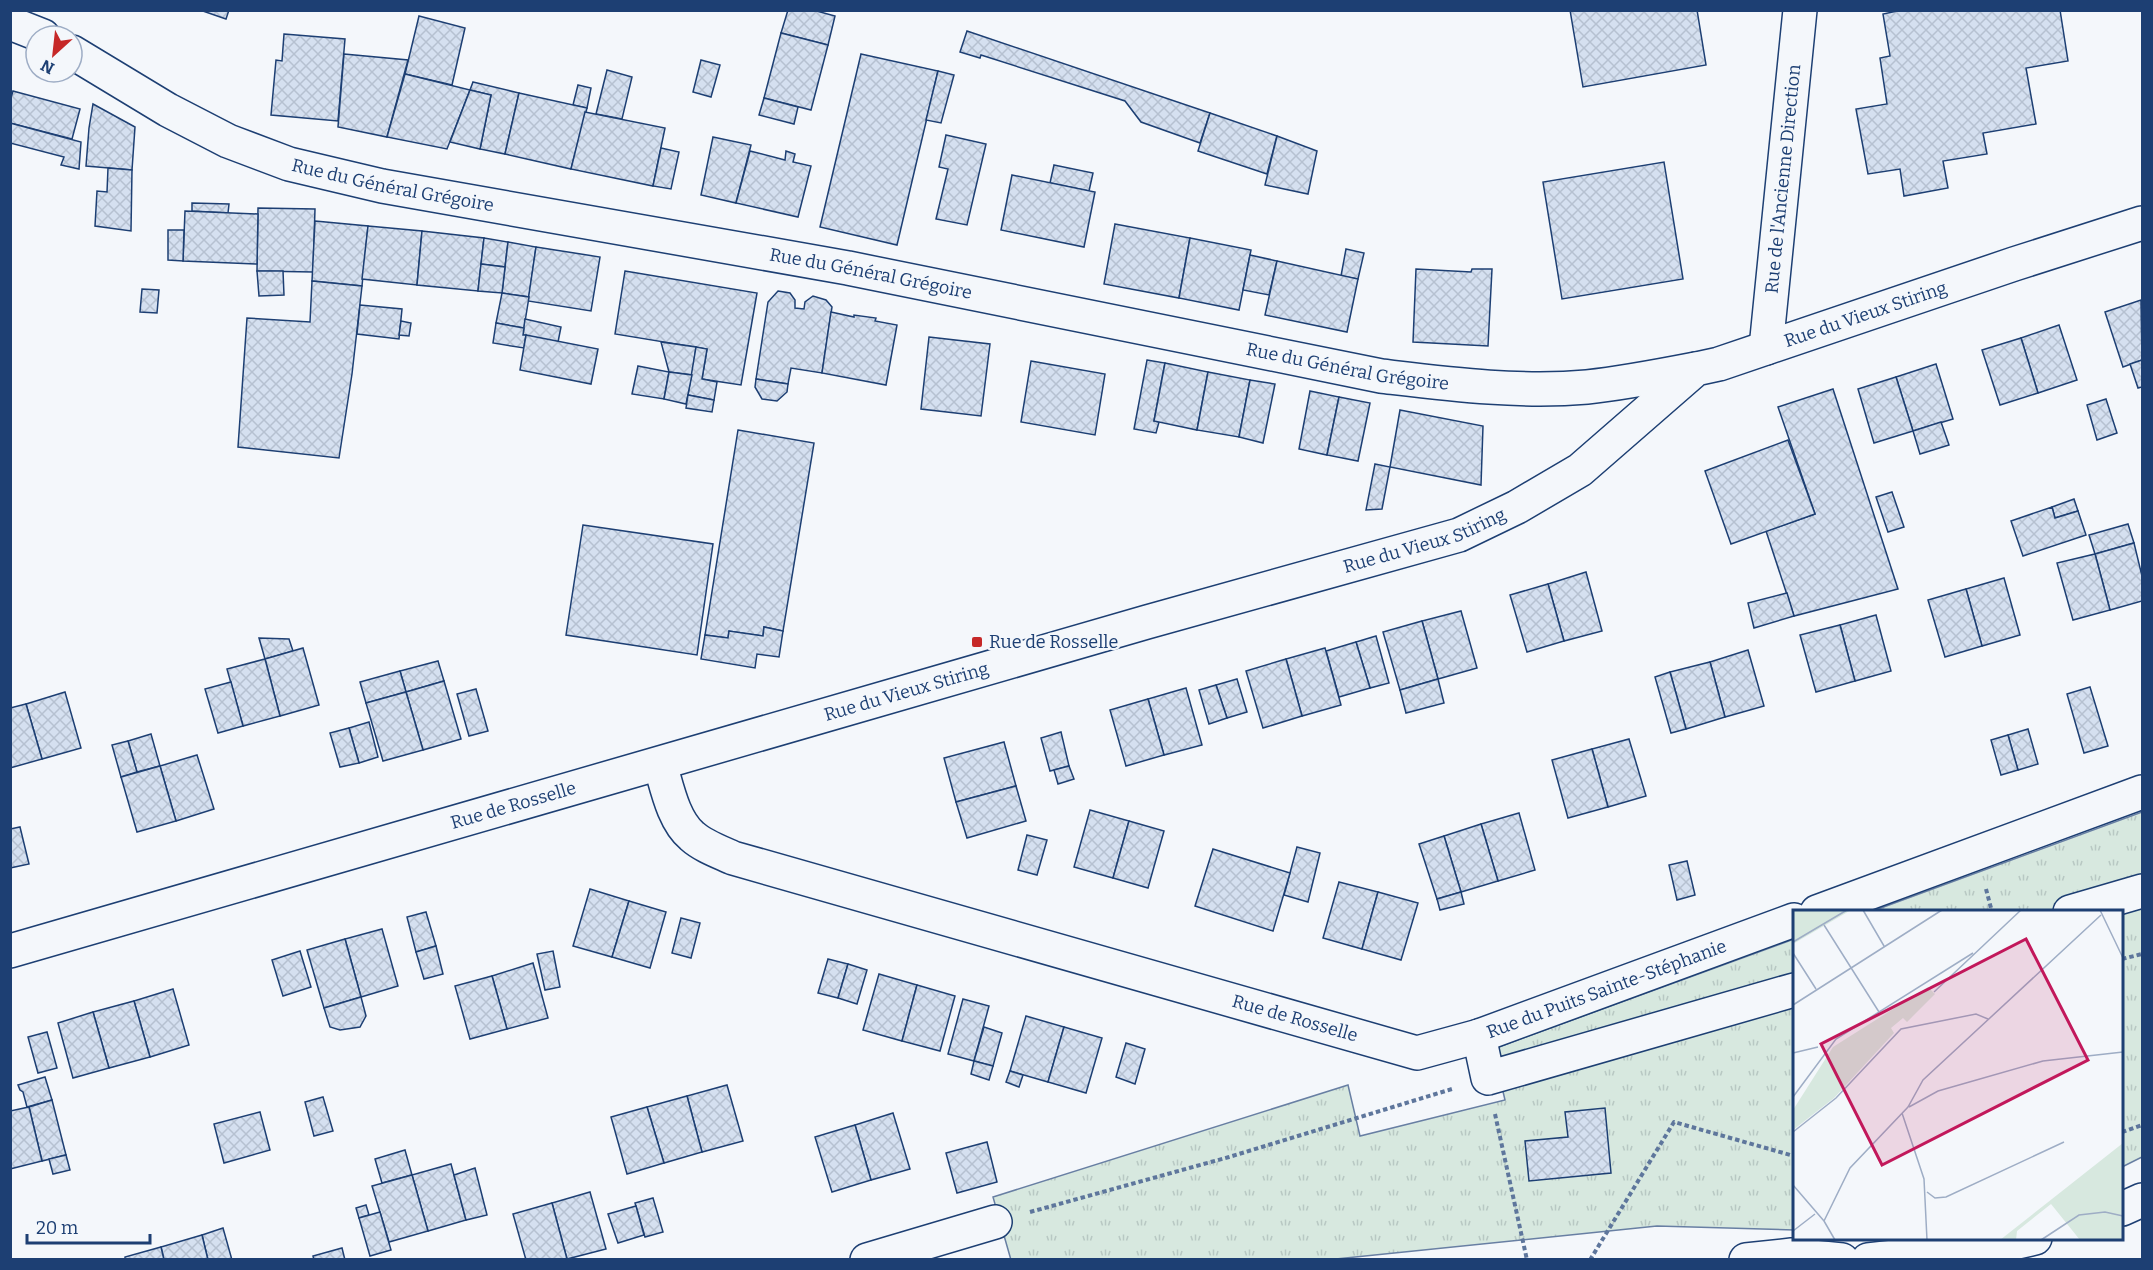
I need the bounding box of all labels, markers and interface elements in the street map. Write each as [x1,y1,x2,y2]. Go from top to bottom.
north arrow [24,24,84,84]
text: N [38,56,57,78]
street label: Rue de l'Ancienne Direction [1761,63,1806,294]
street label: Rue du Général Grégoire [290,154,496,216]
street label: Rue du Général Grégoire [768,243,974,304]
street label: Rue du Vieux Stiring [1781,277,1950,352]
street label: Rue du Général Grégoire [1244,338,1450,395]
street label: Rue du Vieux Stiring [1341,503,1509,578]
place label: Rue de Rosselle [989,631,1118,653]
marker: Rue de Rosselle [970,635,984,649]
street label: Rue du Vieux Stiring [821,657,991,726]
street label: Rue de Rosselle [448,777,579,834]
inset map [1793,910,2123,1240]
street label: Rue du Puits Sainte-Stéphanie [1484,935,1729,1043]
street label: Rue de Rosselle [1230,990,1360,1047]
scale bar [27,1207,150,1245]
text: 20 m [36,1217,78,1239]

